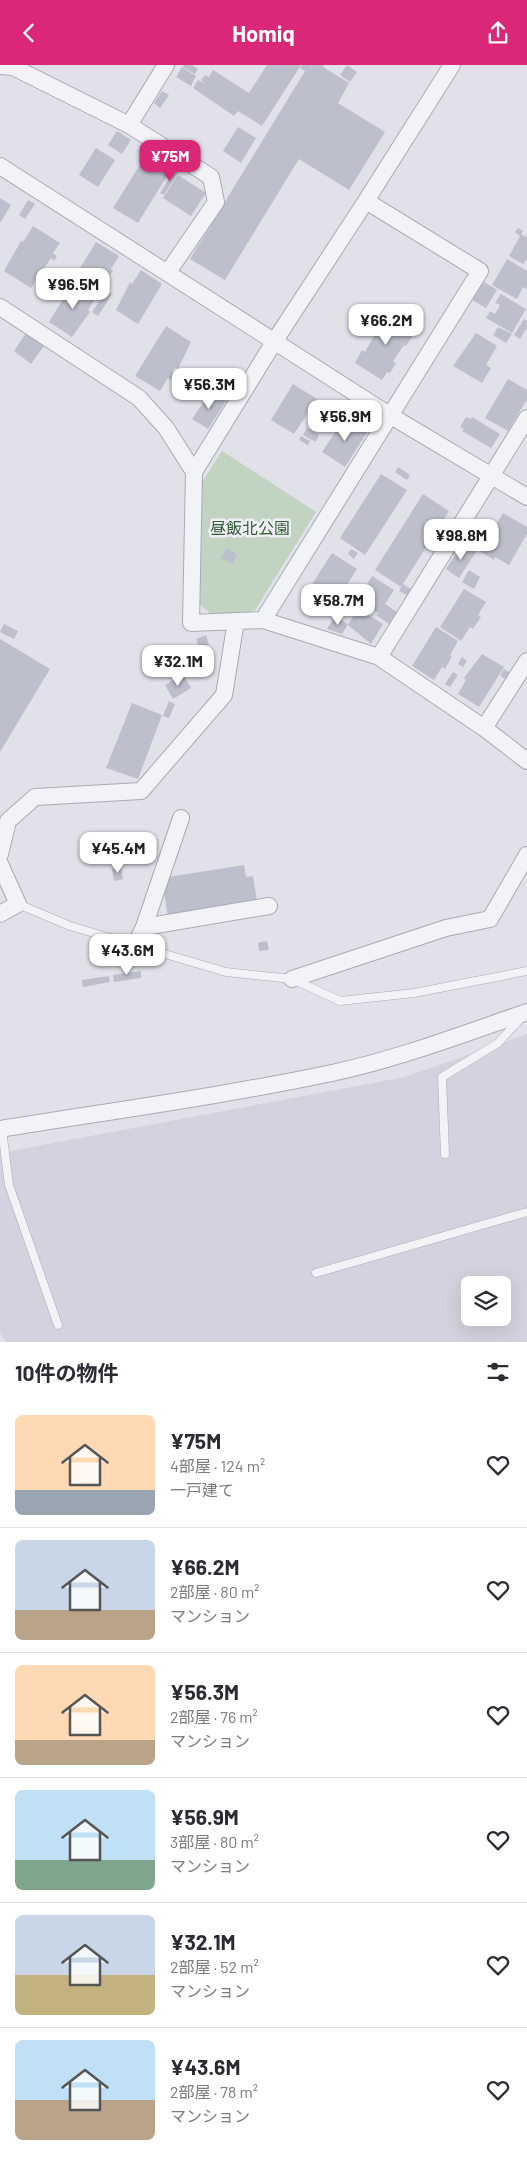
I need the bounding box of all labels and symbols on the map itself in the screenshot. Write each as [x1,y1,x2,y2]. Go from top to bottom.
pin: ¥75M [140,139,200,182]
pin: ¥96.5M [32,267,114,310]
pin: ¥66.2M [345,303,427,346]
pin: ¥56.3M [168,367,250,410]
pin: ¥56.9M [304,399,386,442]
park label: 昼飯北公園 [210,518,290,537]
pin: ¥98.8M [420,519,502,561]
pin: ¥58.7M [297,583,379,626]
pin: ¥32.1M [137,645,219,687]
pin: ¥45.4M [77,831,159,874]
pin: ¥43.6M [86,933,168,976]

